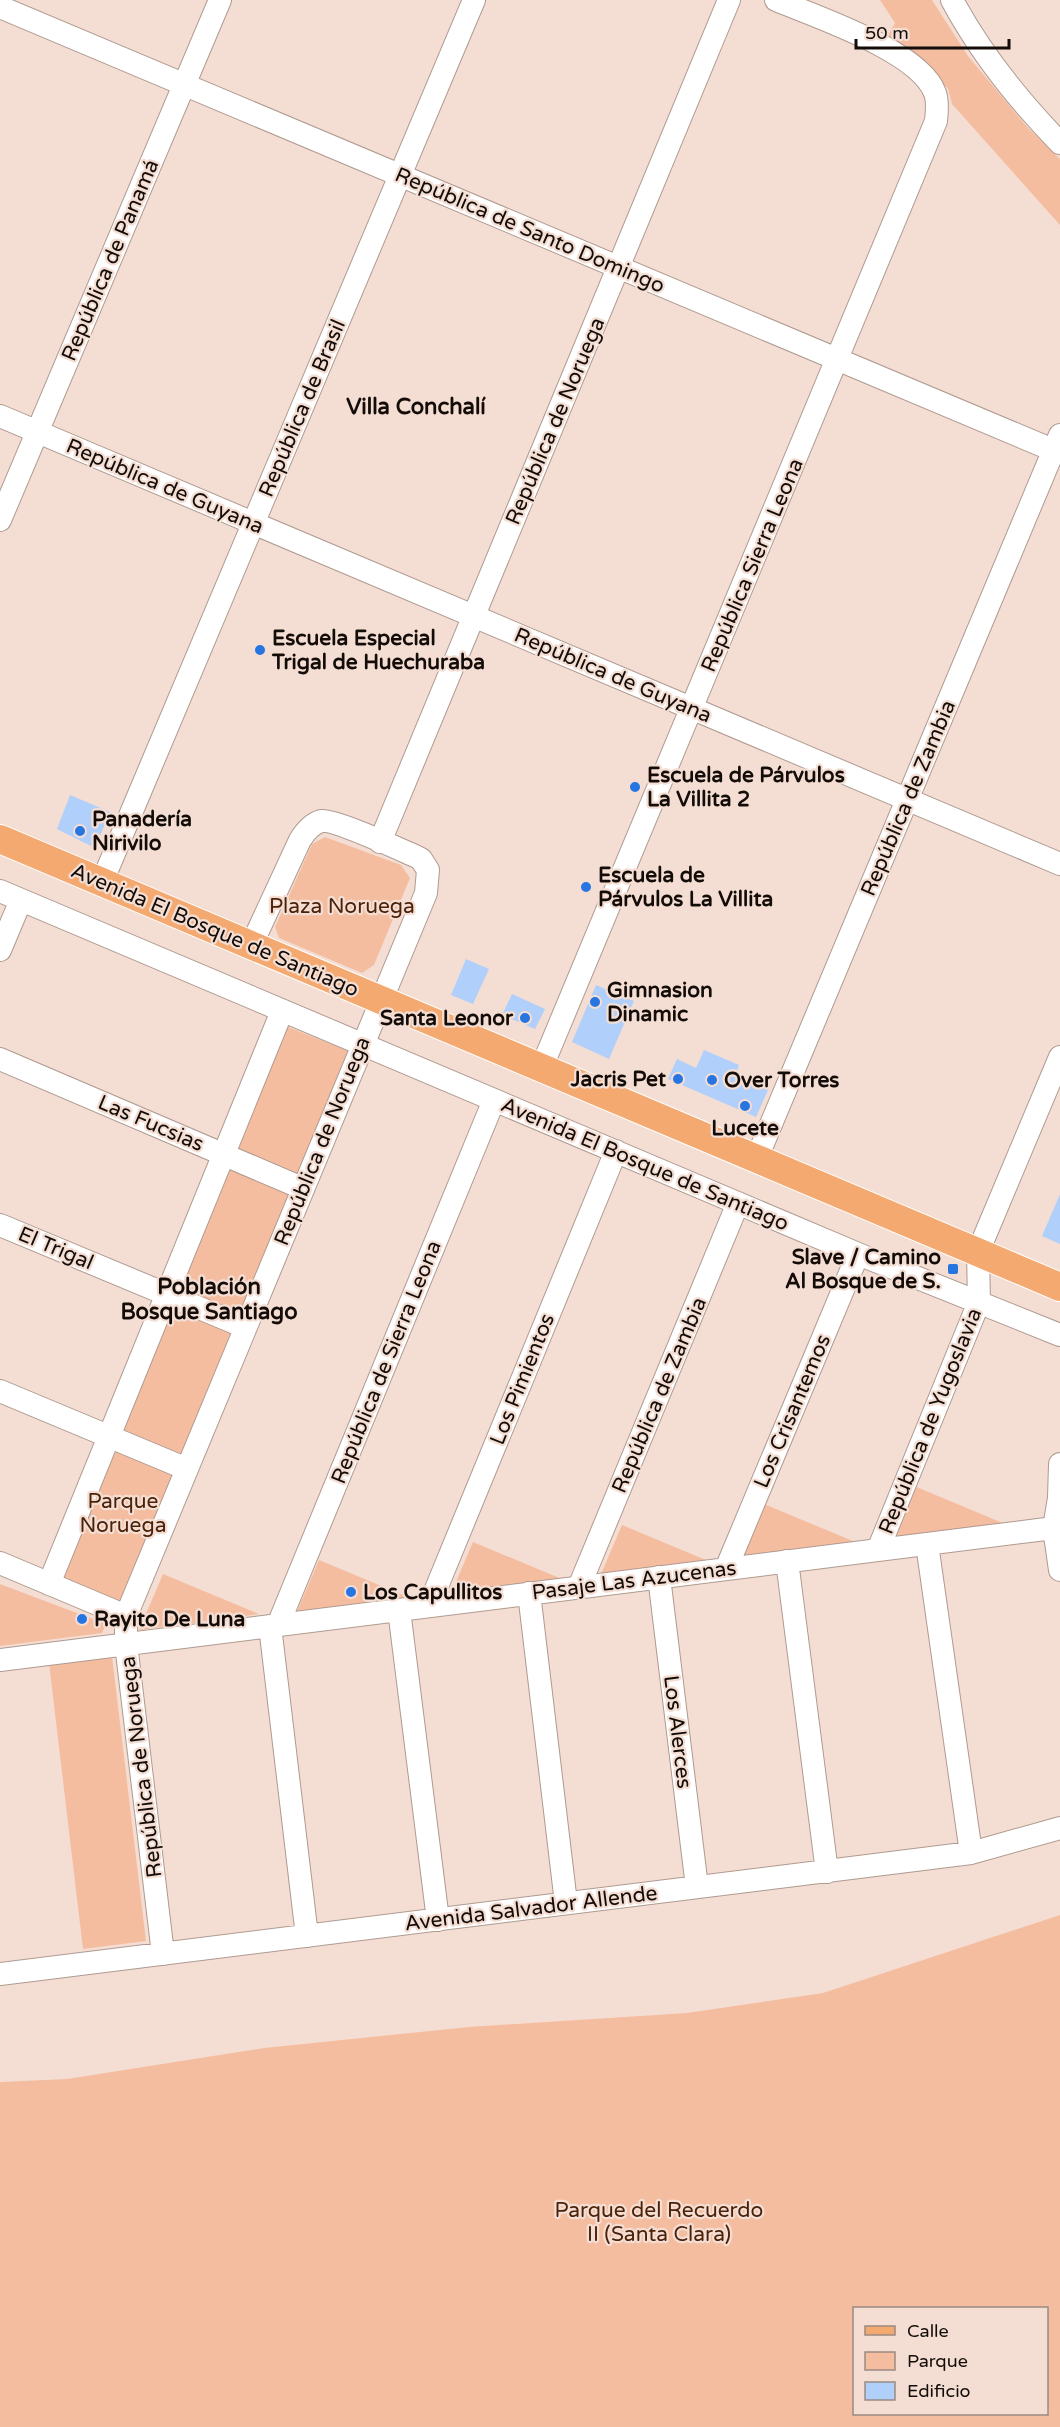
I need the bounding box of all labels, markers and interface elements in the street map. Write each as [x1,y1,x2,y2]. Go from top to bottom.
scale bar [856,12,1009,50]
text: 50 m [865,22,909,44]
street label: República de Panamá [57,156,164,365]
street label: República de Santo Domingo [391,162,668,299]
street label: República de Noruega [500,314,610,529]
street label: República de Brasil [254,316,351,501]
district label: Villa Conchalí [346,394,486,420]
street label: República de Guyana [62,434,267,539]
street label: República Sierra Leona [696,455,809,676]
street label: República de Guyana [510,623,715,728]
place label: Escuela Especial Trigal de Huechuraba [271,626,485,675]
marker: Escuela Especial Trigal de Huechuraba [253,643,267,657]
street label: República de Zambia [856,696,961,900]
place label: Escuela de Párvulos La Villita 2 [647,763,845,812]
marker: Escuela de Párvulos La Villita 2 [628,780,642,794]
place label: Panadería Nirivilo [92,807,192,856]
marker: Panadería Nirivilo [73,824,87,838]
street label: Avenida El Bosque de Santiago [67,858,362,1003]
place label: Escuela de Párvulos La Villita [598,863,773,912]
marker: Escuela de Párvulos La Villita [579,880,593,894]
park label: Plaza Noruega [269,894,415,919]
place label: Gimnasion Dinamic [607,978,713,1027]
marker: Gimnasion Dinamic [588,995,602,1009]
place label: Santa Leonor [380,1006,514,1031]
marker: Santa Leonor [518,1011,532,1025]
street label: República de Noruega [269,1033,376,1249]
place label: Jacris Pet [570,1067,666,1092]
place label: Over Torres [724,1068,839,1093]
marker: Jacris Pet [671,1072,685,1086]
marker: Over Torres [705,1073,719,1087]
street label: Las Fucsias [94,1090,208,1157]
street label: Avenida El Bosque de Santiago [497,1092,792,1237]
marker: Lucete [738,1099,752,1113]
place label: Lucete [711,1116,779,1141]
street label: El Trigal [14,1221,97,1275]
street label: República de Sierra Leona [326,1237,447,1487]
place label: Slave / Camino Al Bosque de S. [785,1245,941,1294]
marker: Slave / Camino Al Bosque de S. [946,1262,960,1276]
district label: Población Bosque Santiago [120,1274,298,1325]
street label: República de Zambia [607,1293,712,1497]
street label: República de Yugoslavia [874,1305,987,1538]
street label: Los Pimientos [485,1310,560,1448]
street label: Los Crisantemos [749,1331,836,1492]
park label: Parque Noruega [79,1489,167,1538]
street label: Pasaje Las Azucenas [530,1556,738,1605]
place label: Los Capullitos [363,1580,502,1605]
marker: Los Capullitos [344,1585,358,1599]
place label: Rayito De Luna [94,1607,245,1632]
marker: Rayito De Luna [75,1612,89,1626]
street label: República de Noruega [116,1655,167,1879]
street label: Los Alerces [658,1674,697,1790]
street label: Avenida Salvador Allende [403,1881,659,1936]
park label: Parque del Recuerdo II (Santa Clara) [555,2198,763,2247]
legend [853,2307,1048,2415]
text: Calle [907,2320,949,2342]
text: Parque [907,2350,968,2372]
text: Edificio [907,2380,971,2402]

